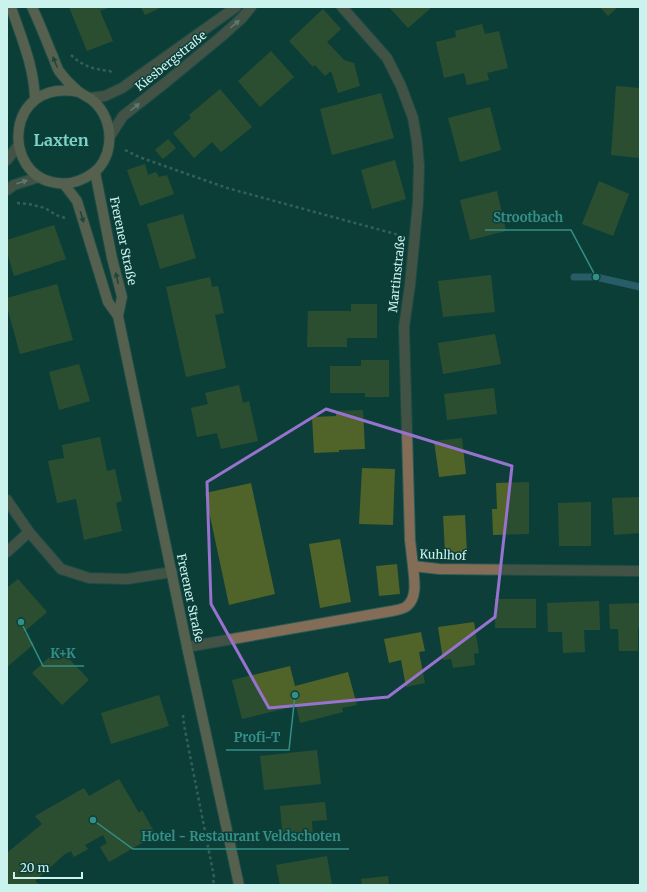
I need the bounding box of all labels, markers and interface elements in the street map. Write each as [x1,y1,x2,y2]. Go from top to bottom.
one-way arrow [230,19,241,28]
street label: Kiesbergstraße [132,27,209,94]
one-way arrow [52,55,58,67]
one-way arrow [130,102,141,111]
district label: Laxten [33,130,89,150]
one-way arrow [17,179,29,185]
street label: Frerener Straße [107,195,140,286]
callout: Strootbach [485,205,571,230]
text: Strootbach [493,209,563,226]
one-way arrow [79,212,85,224]
street label: Martinstraße [385,235,408,313]
one-way arrow [114,271,120,283]
street label: Kuhlhof [419,546,467,563]
street label: Frerener Straße [174,552,207,643]
callout: K+K [43,641,84,666]
text: K+K [50,645,76,662]
callout: Profi-T [226,725,289,750]
text: Profi-T [234,729,281,746]
callout: Hotel - Restaurant Veldschoten [133,824,349,849]
text: Hotel - Restaurant Veldschoten [141,828,341,845]
scale bar [14,854,82,880]
text: 20 m [20,860,49,875]

